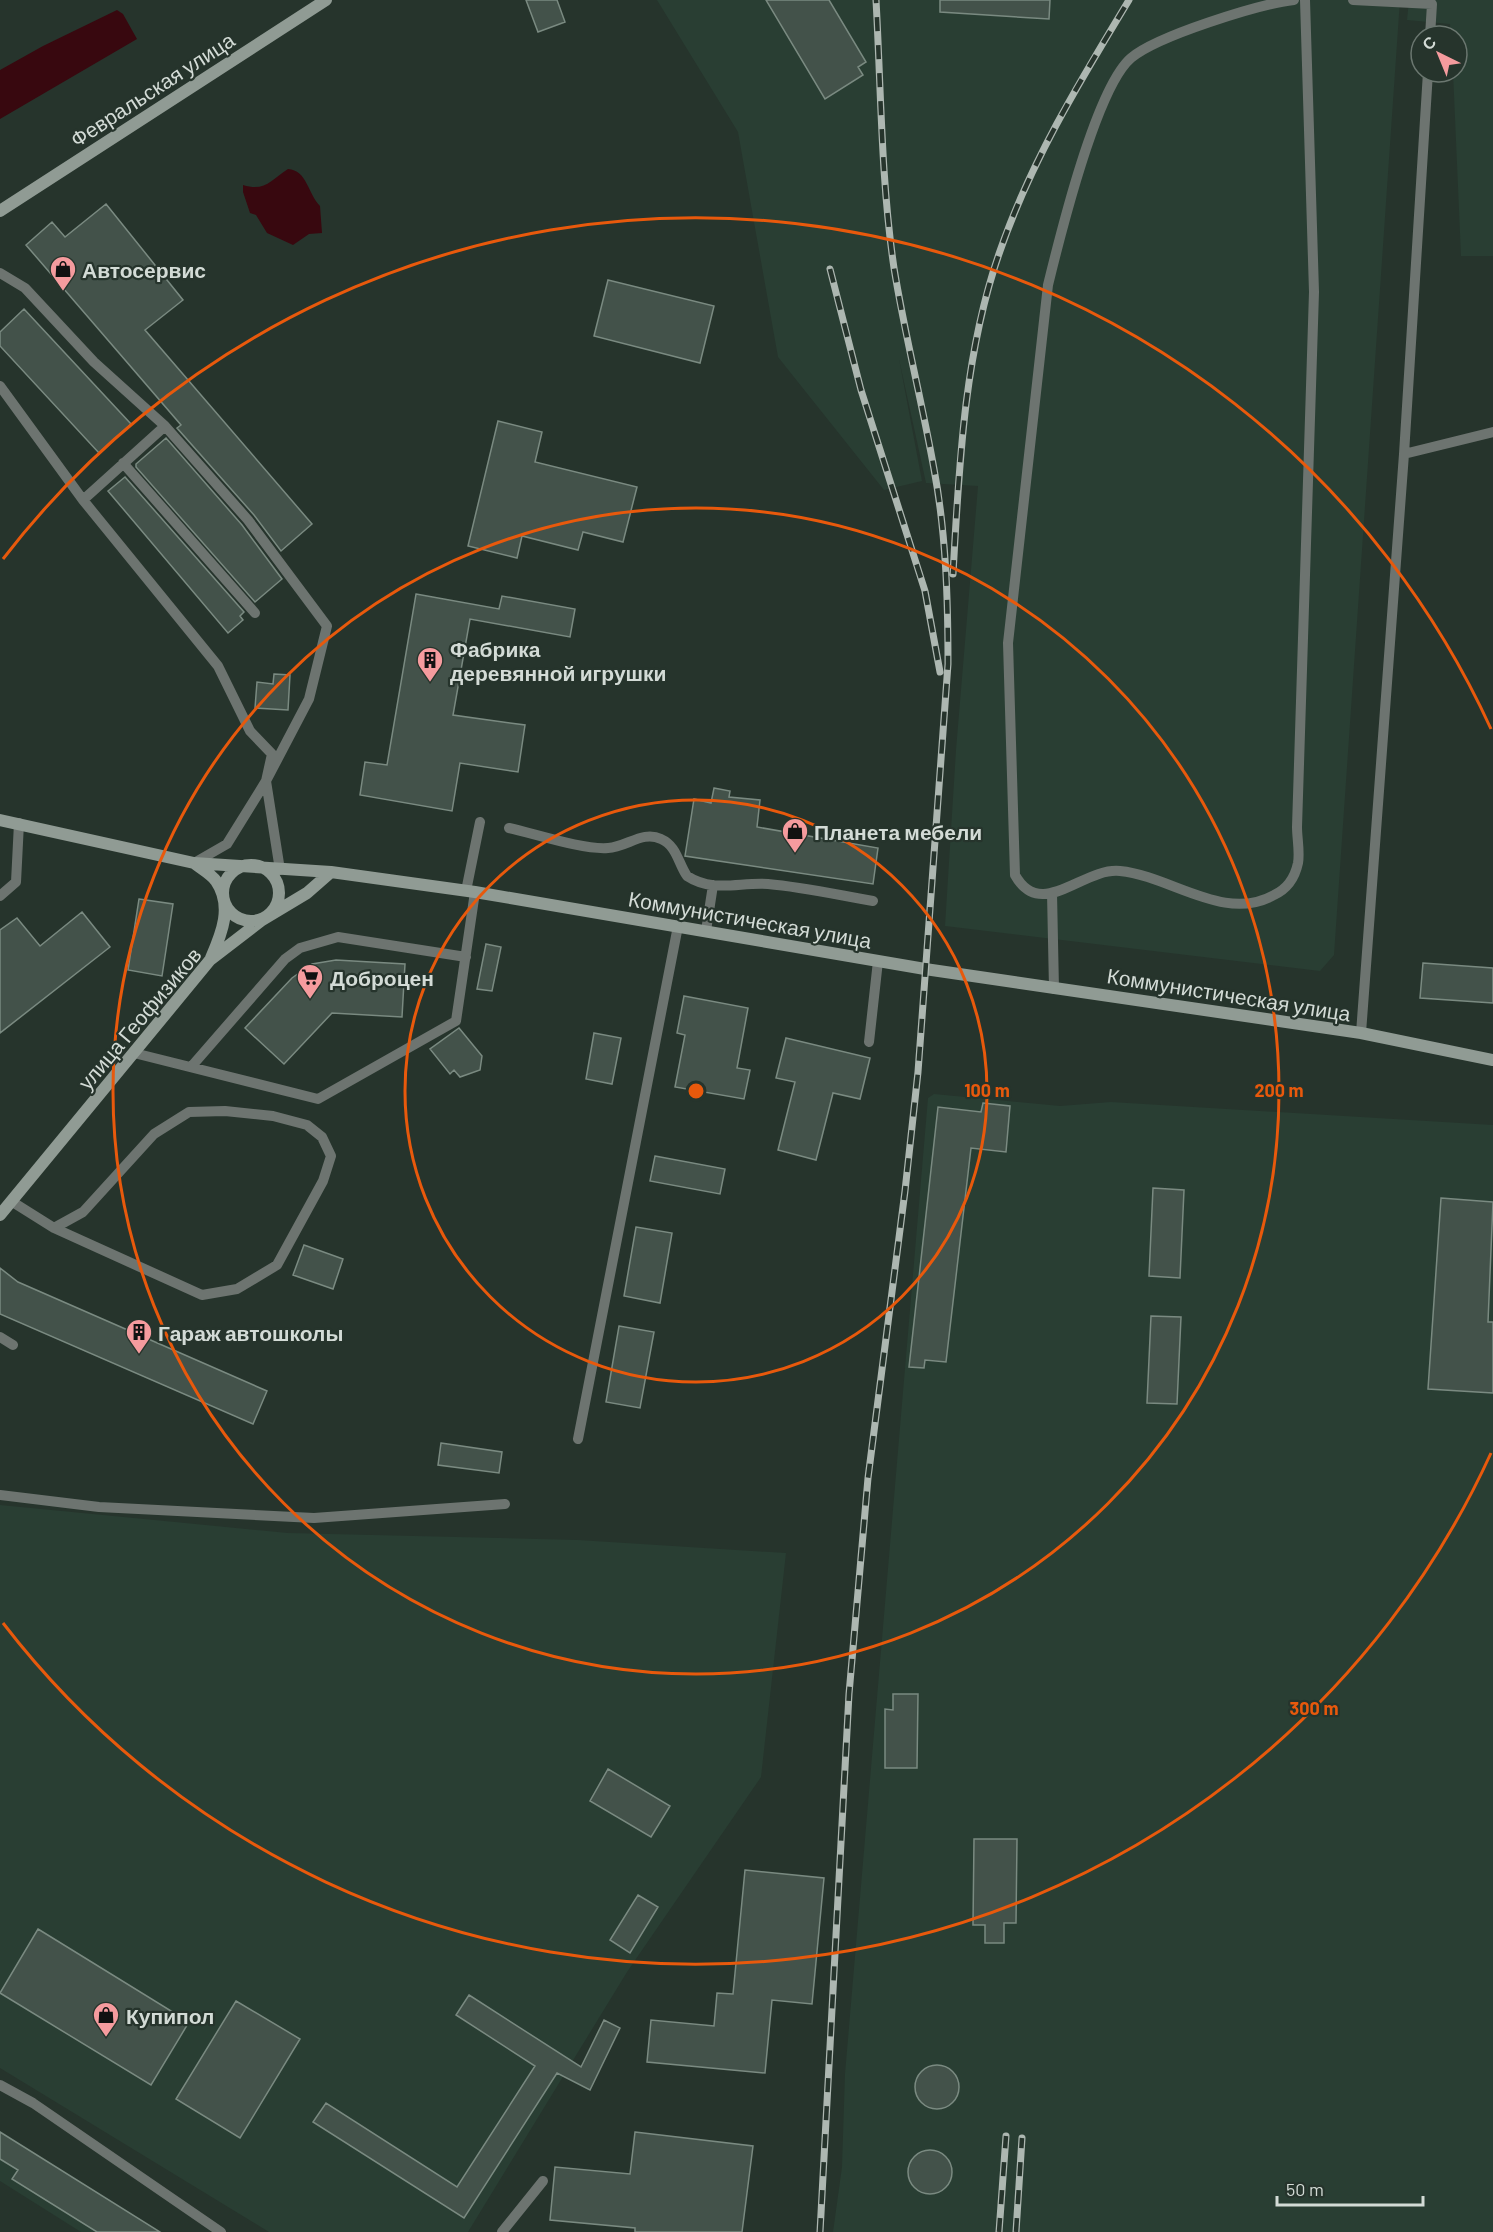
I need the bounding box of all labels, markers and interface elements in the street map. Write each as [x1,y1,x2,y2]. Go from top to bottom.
north arrow [1409,24,1469,84]
street label: Февральская улица [65,26,239,151]
text: С [1418,31,1439,54]
shop icon: Автосервис [48,254,78,292]
place label: Автосервис [82,257,206,282]
place label: Фабрика деревянной игрушки [450,636,667,685]
building icon: Фабрика деревянной игрушки [415,645,445,683]
shop icon: Планета мебели [780,816,810,854]
place label: Планета мебели [814,819,982,844]
street label: Коммунистическая улица [626,885,874,953]
street label: улица Геофизиков [72,942,206,1094]
supermarket icon: Доброцен [295,962,325,1000]
street label: Коммунистическая улица [1105,962,1353,1026]
place label: Доброцен [330,965,434,990]
text: 100 m [964,1079,1010,1101]
text: 200 m [1254,1079,1304,1101]
centre of rings [686,1081,706,1101]
building icon: Гараж автошколы [124,1317,154,1355]
place label: Гараж автошколы [158,1320,343,1345]
text: 300 m [1290,1697,1338,1719]
shop icon: Купипол [91,2000,121,2038]
place label: Купипол [126,2003,214,2028]
scale bar [1277,2169,1422,2207]
text: 50 m [1286,2178,1324,2200]

